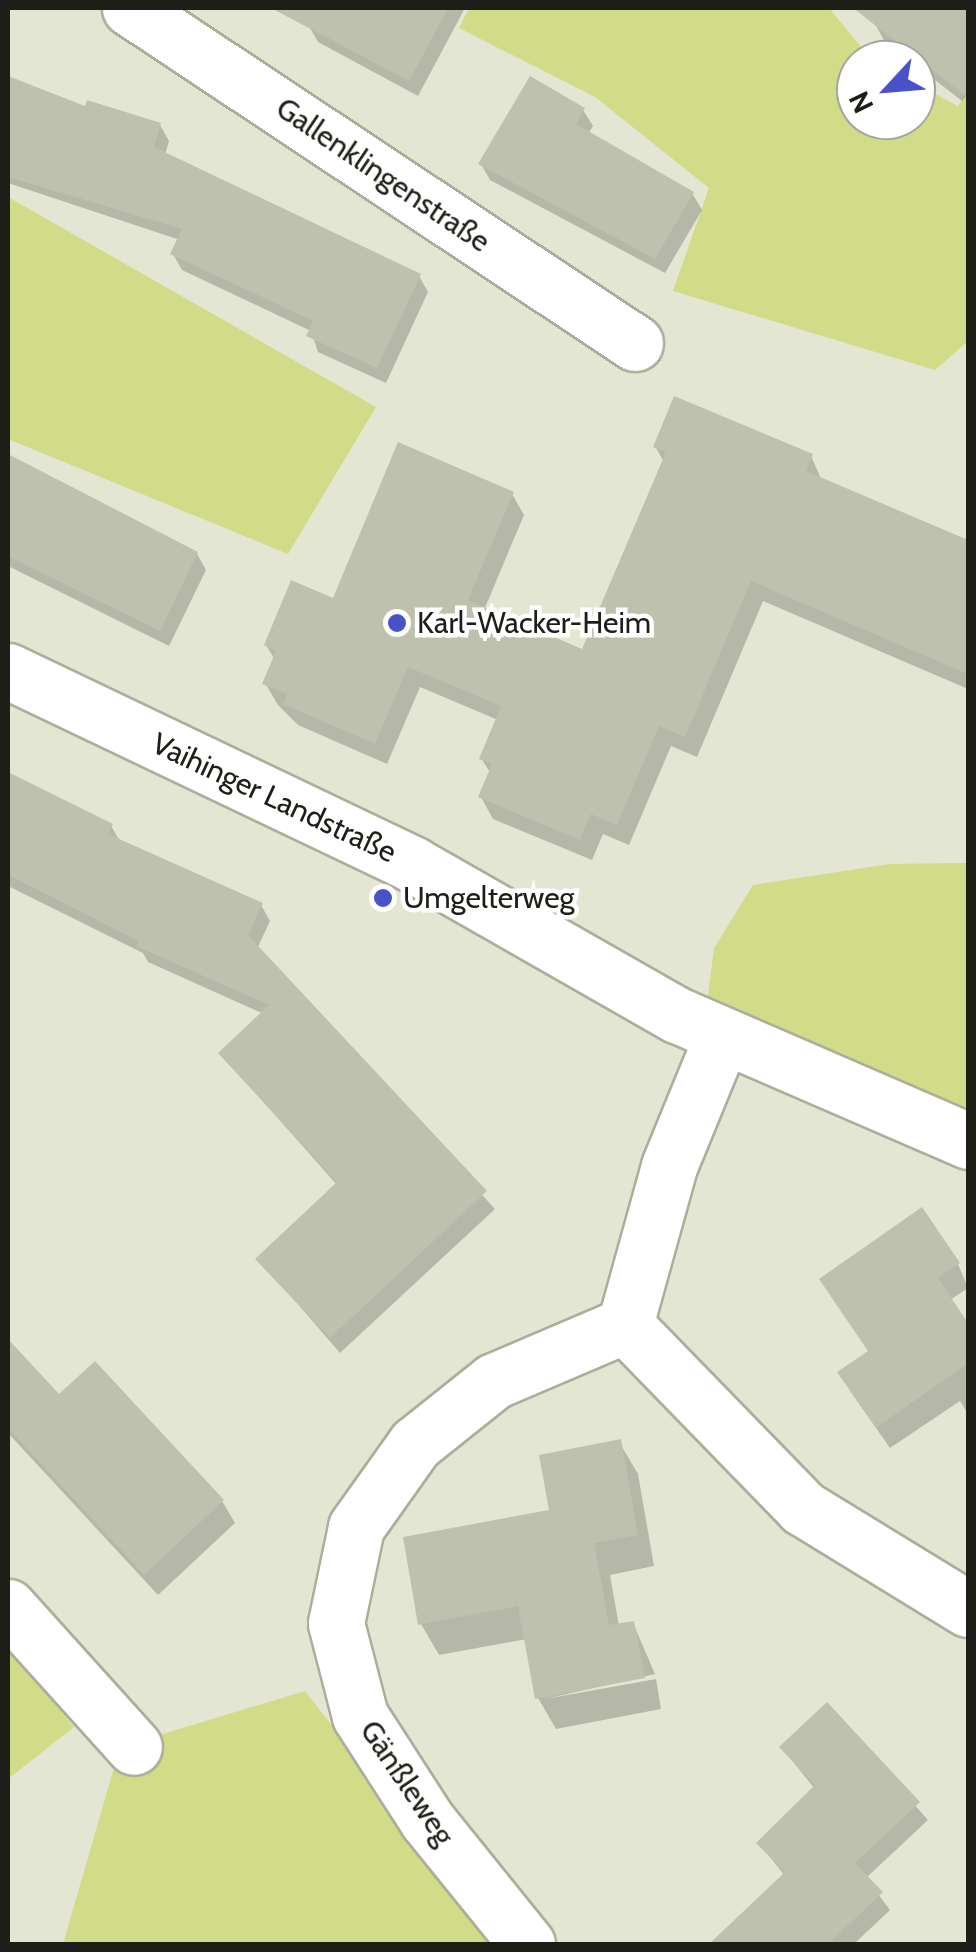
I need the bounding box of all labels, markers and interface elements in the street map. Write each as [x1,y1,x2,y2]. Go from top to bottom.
north arrow [836,40,936,140]
text: N [841,86,880,119]
street label: Gallenklingenstraße [269,90,497,260]
place label: Karl-Wacker-Heim [417,605,651,641]
marker: Karl-Wacker-Heim [386,612,408,634]
street label: Vaihinger Landstraße [146,726,402,870]
place label: Umgelterweg [403,880,575,916]
marker: Umgelterweg [372,887,394,909]
street label: Gänßleweg [352,1714,462,1852]

